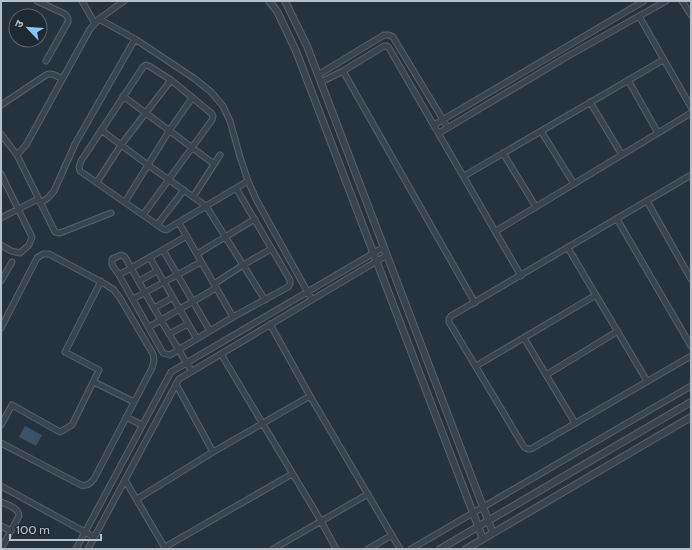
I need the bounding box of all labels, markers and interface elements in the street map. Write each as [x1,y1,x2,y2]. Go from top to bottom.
north arrow [8,8,48,48]
text: उ [11,17,27,30]
scale bar [10,516,101,542]
text: 100 m [16,522,50,537]

